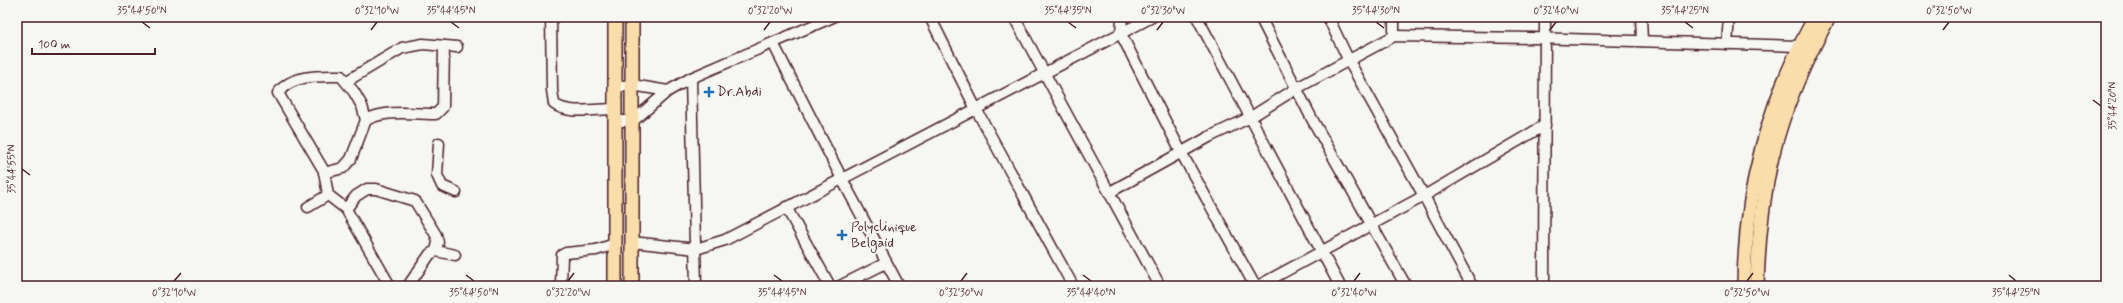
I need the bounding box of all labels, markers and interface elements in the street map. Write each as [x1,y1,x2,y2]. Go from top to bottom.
text: 35°44'50"N [117,4,167,18]
text: 0°32'10"W [355,4,399,18]
text: 35°44'45"N [427,4,476,18]
text: 0°32'20"W [748,4,792,18]
text: 35°44'35"N [1044,4,1092,18]
text: 0°32'30"W [1141,4,1185,18]
text: 35°44'30"N [1352,4,1400,18]
text: 0°32'40"W [1533,4,1579,18]
text: 35°44'25"N [1661,4,1709,18]
text: 0°32'50"W [1926,4,1972,18]
scale bar [32,30,155,56]
text: 100 m [38,37,70,53]
text: 35°44'20"N [2106,82,2120,130]
place label: Dr.Abdi [717,83,762,101]
marker: Dr.Abdi [704,87,714,97]
text: 35°44'55"N [5,144,19,193]
place label: Polyclinique Belgaid [851,218,917,253]
marker: Polyclinique Belgaid [836,229,848,241]
text: 0°32'10"W [152,286,196,300]
text: 35°44'50"N [449,286,499,300]
text: 0°32'20"W [546,286,590,300]
text: 35°44'45"N [758,286,807,300]
text: 0°32'30"W [939,286,983,300]
text: 35°44'40"N [1066,286,1116,300]
text: 0°32'40"W [1331,286,1377,300]
text: 0°32'50"W [1724,286,1770,300]
text: 35°44'25"N [1992,286,2040,300]

